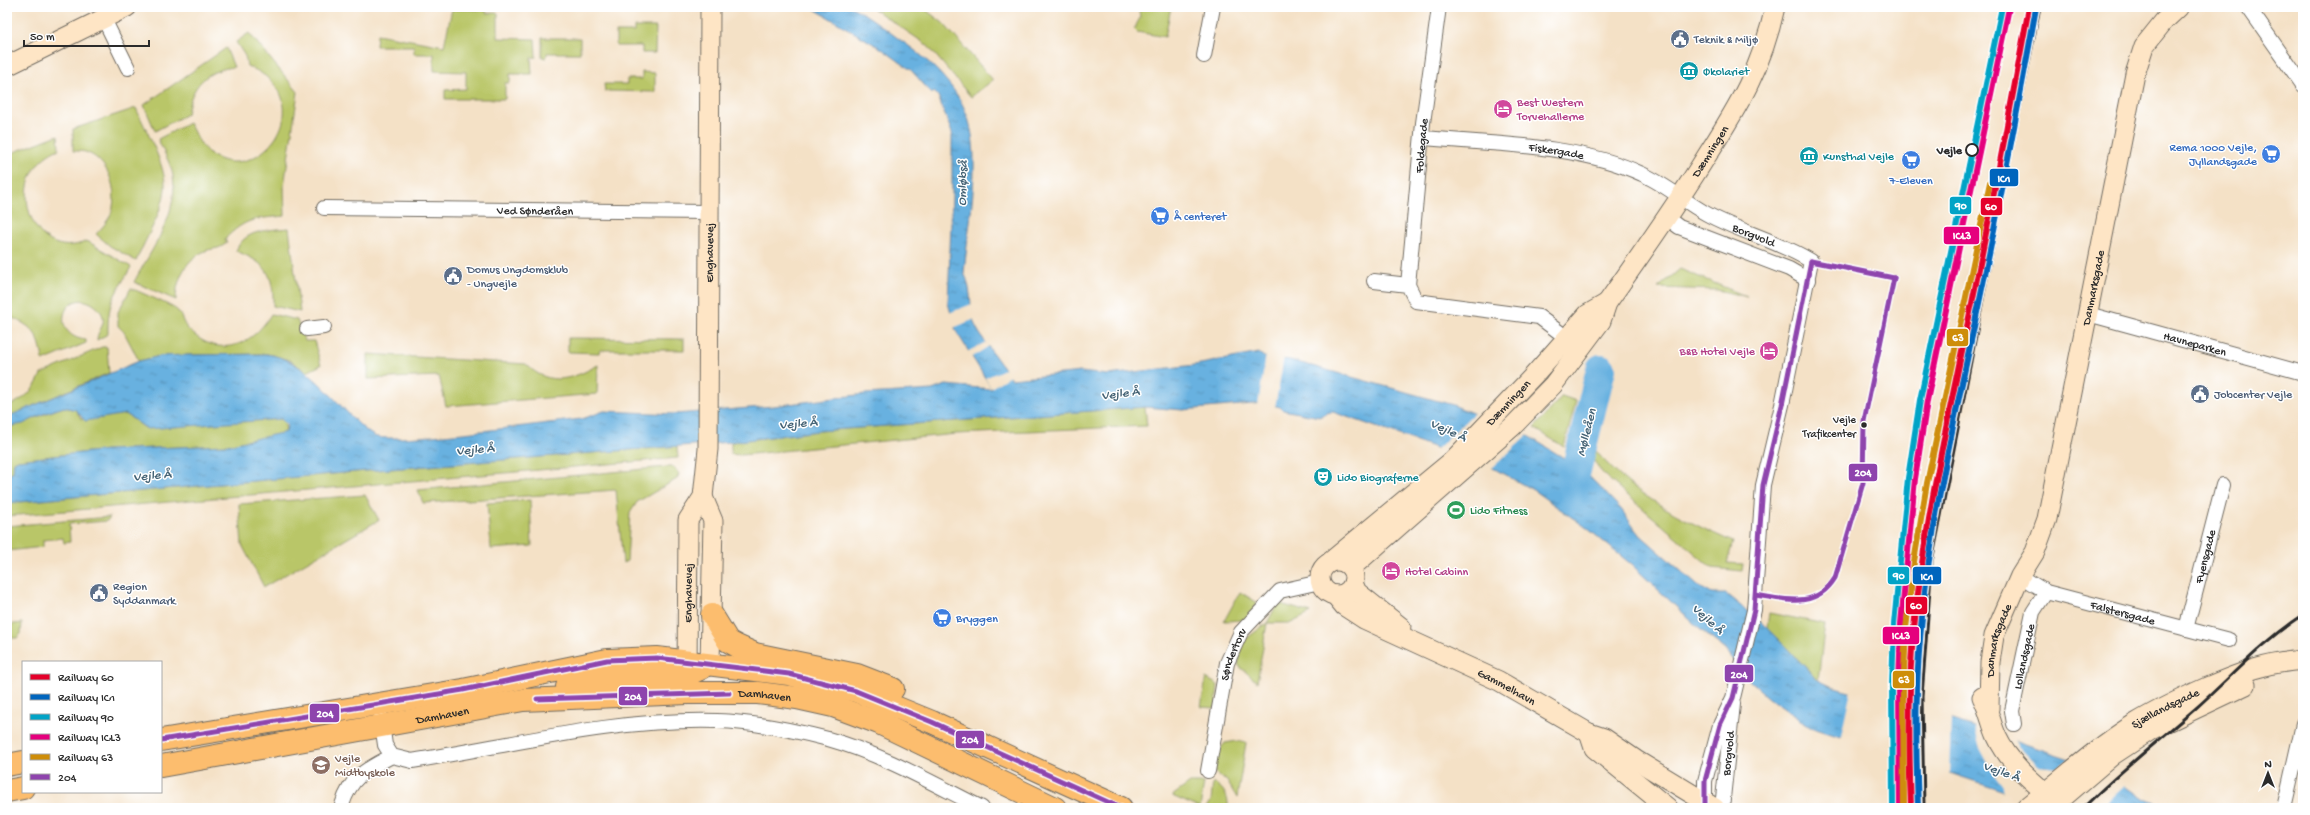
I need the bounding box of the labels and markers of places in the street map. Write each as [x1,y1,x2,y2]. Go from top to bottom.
public building icon: Teknik & Miljø [1669,28,1691,50]
place label: Teknik & Miljø [1693,34,1758,48]
museum icon: Økolariet [1678,60,1700,82]
place label: Økolariet [1703,66,1750,80]
place label: Best Western Torvehallerne [1516,97,1585,125]
hotel icon: Best Western Torvehallerne [1492,98,1514,120]
place label: Rema 1000 Vejle, Jyllandsgade [2169,142,2258,170]
marker: Vejle [1965,143,1979,157]
supermarket icon: Rema 1000 Vejle, Jyllandsgade [2260,143,2282,165]
museum icon: Kunsthal Vejle [1798,145,1820,167]
place label: Vejle [1936,145,1963,159]
supermarket icon: 7-Eleven [1900,149,1922,171]
place label: Kunsthal Vejle [1823,151,1895,165]
place label: 7-Eleven [1888,175,1933,189]
supermarket icon: Å centeret [1149,205,1171,227]
place label: Å centeret [1174,210,1227,225]
place label: Domus Ungdomsklub - Ungvejle [466,264,569,292]
public building icon: Domus Ungdomsklub - Ungvejle [442,265,464,287]
hotel icon: B&B Hotel Vejle [1758,340,1780,362]
place label: B&B Hotel Vejle [1679,346,1756,360]
public building icon: Jobcenter Vejle [2189,383,2211,405]
place label: Jobcenter Vejle [2214,389,2293,403]
place label: Vejle Trafikcenter [1801,415,1857,441]
marker: Vejle Trafikcenter [1859,420,1869,430]
theatre icon: Lido Biograferne [1312,466,1334,488]
place label: Lido Biograferne [1337,472,1420,486]
sports icon: Lido Fitness [1445,499,1467,521]
place label: Lido Fitness [1470,505,1528,519]
hotel icon: Hotel Cabinn [1380,560,1402,582]
place label: Hotel Cabinn [1405,566,1468,580]
place label: Region Syddanmark [113,581,177,609]
public building icon: Region Syddanmark [88,582,110,604]
supermarket icon: Bryggen [931,607,953,629]
place label: Bryggen [955,613,998,627]
place label: Vejle Midtbyskole [334,753,396,781]
school or university icon: Vejle Midtbyskole [310,754,332,776]

